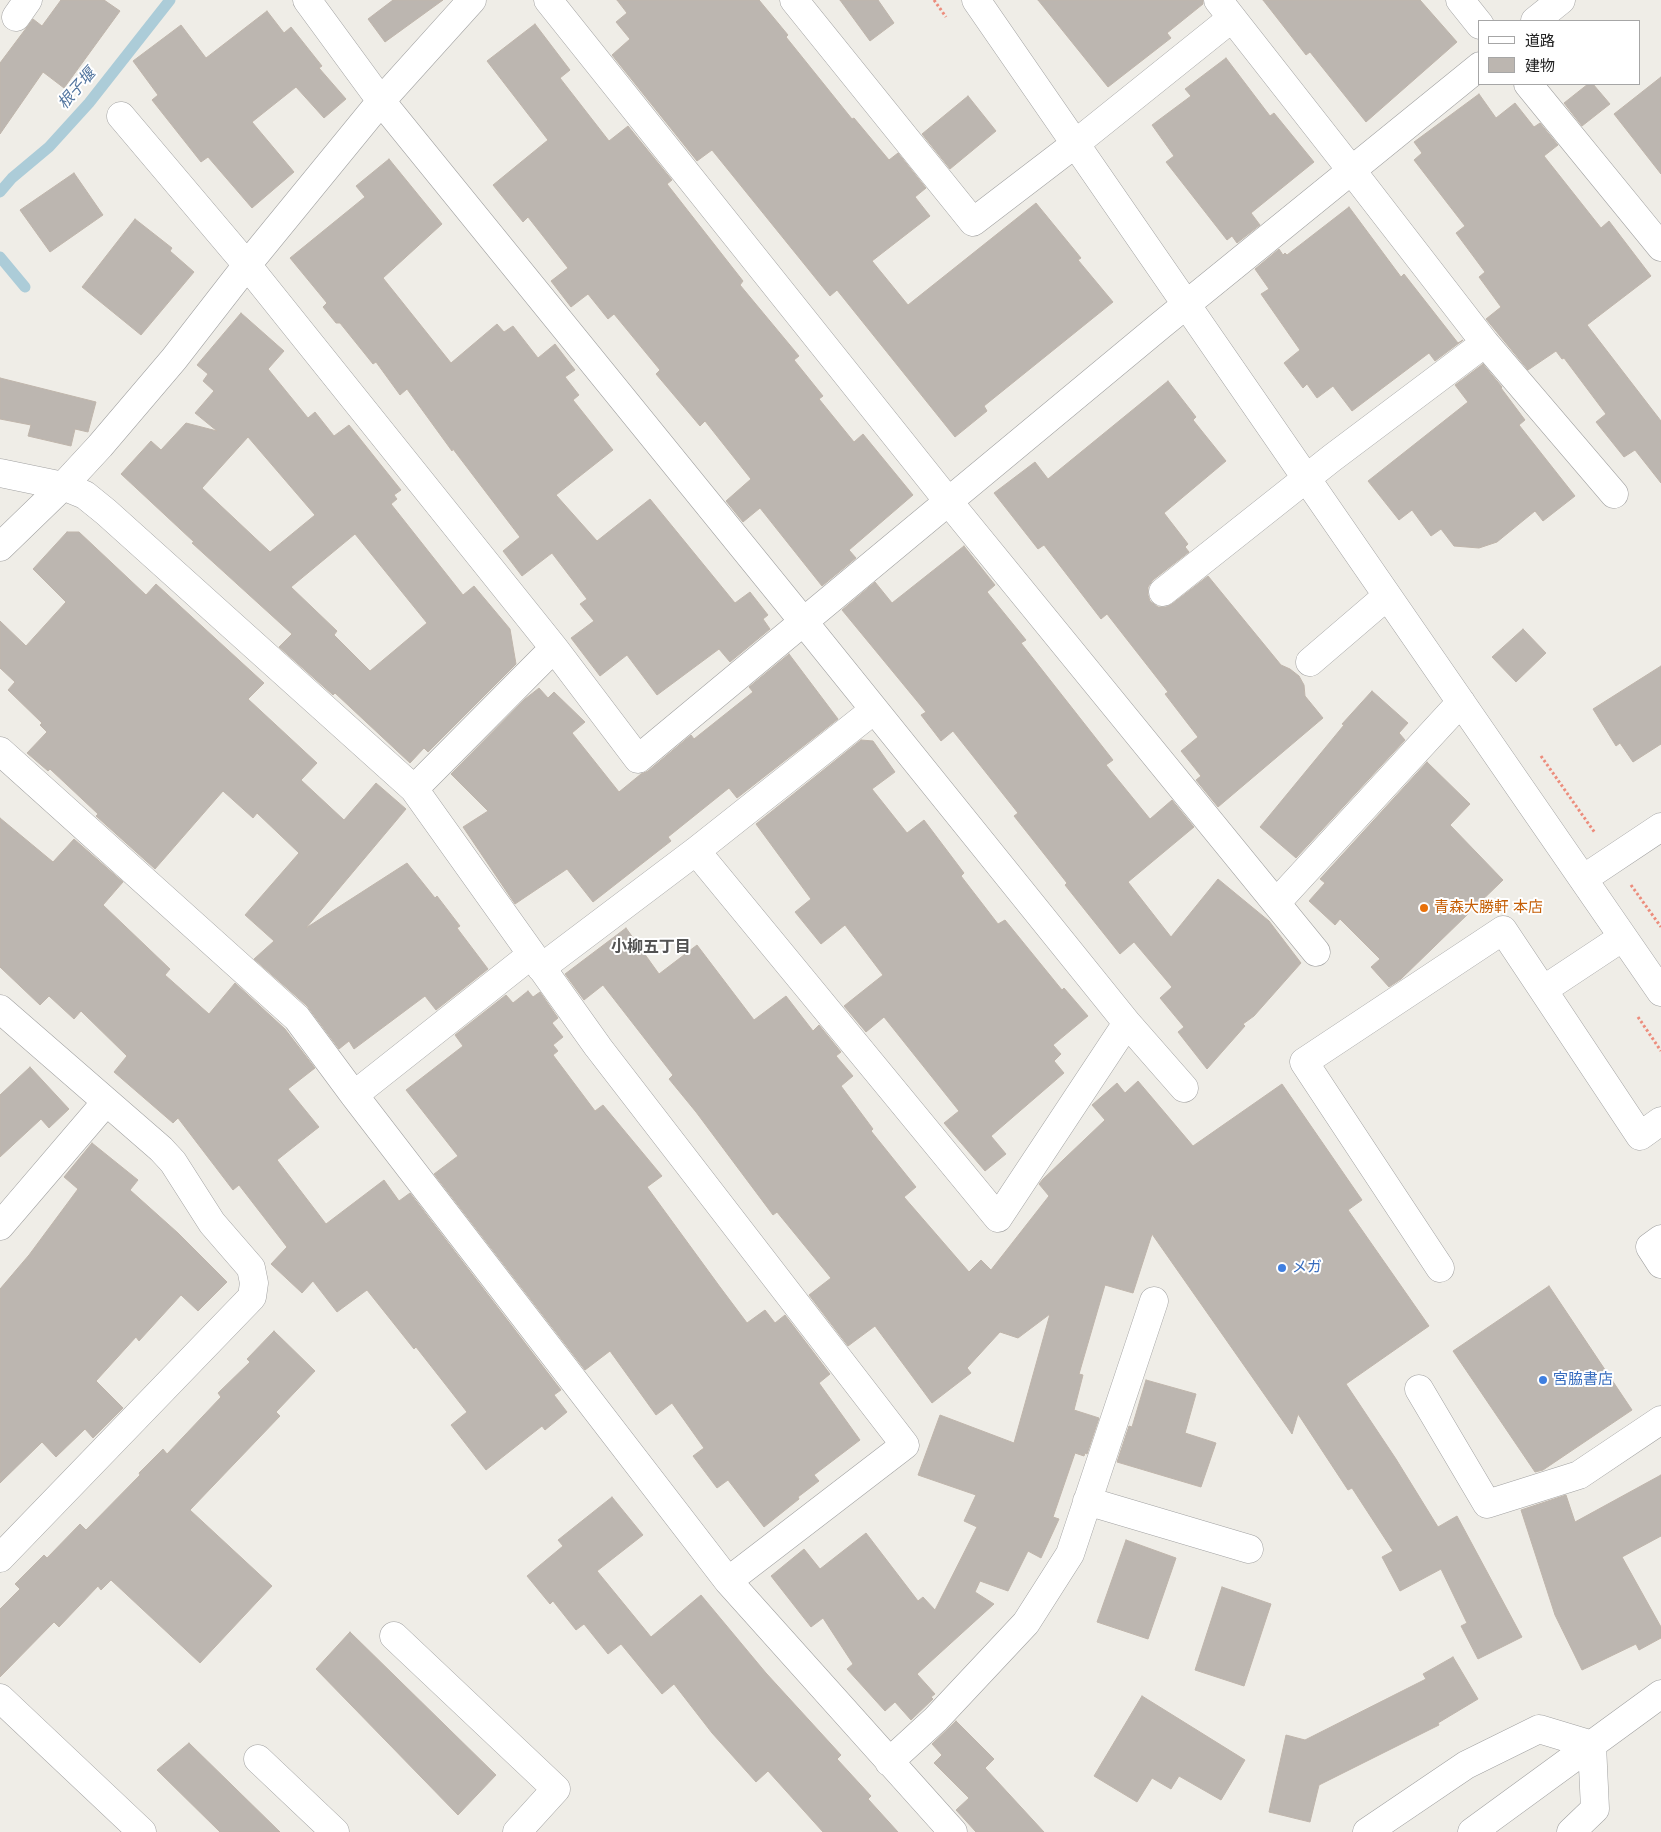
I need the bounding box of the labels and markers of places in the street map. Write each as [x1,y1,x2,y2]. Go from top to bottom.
place label: 青森大勝軒 本店 [1434,899,1543,917]
marker: 青森大勝軒 本店 [1418,902,1430,914]
place label: メガ [1292,1259,1322,1277]
marker: メガ [1276,1262,1288,1274]
place label: 宮脇書店 [1553,1371,1613,1389]
marker: 宮脇書店 [1537,1374,1549,1386]

